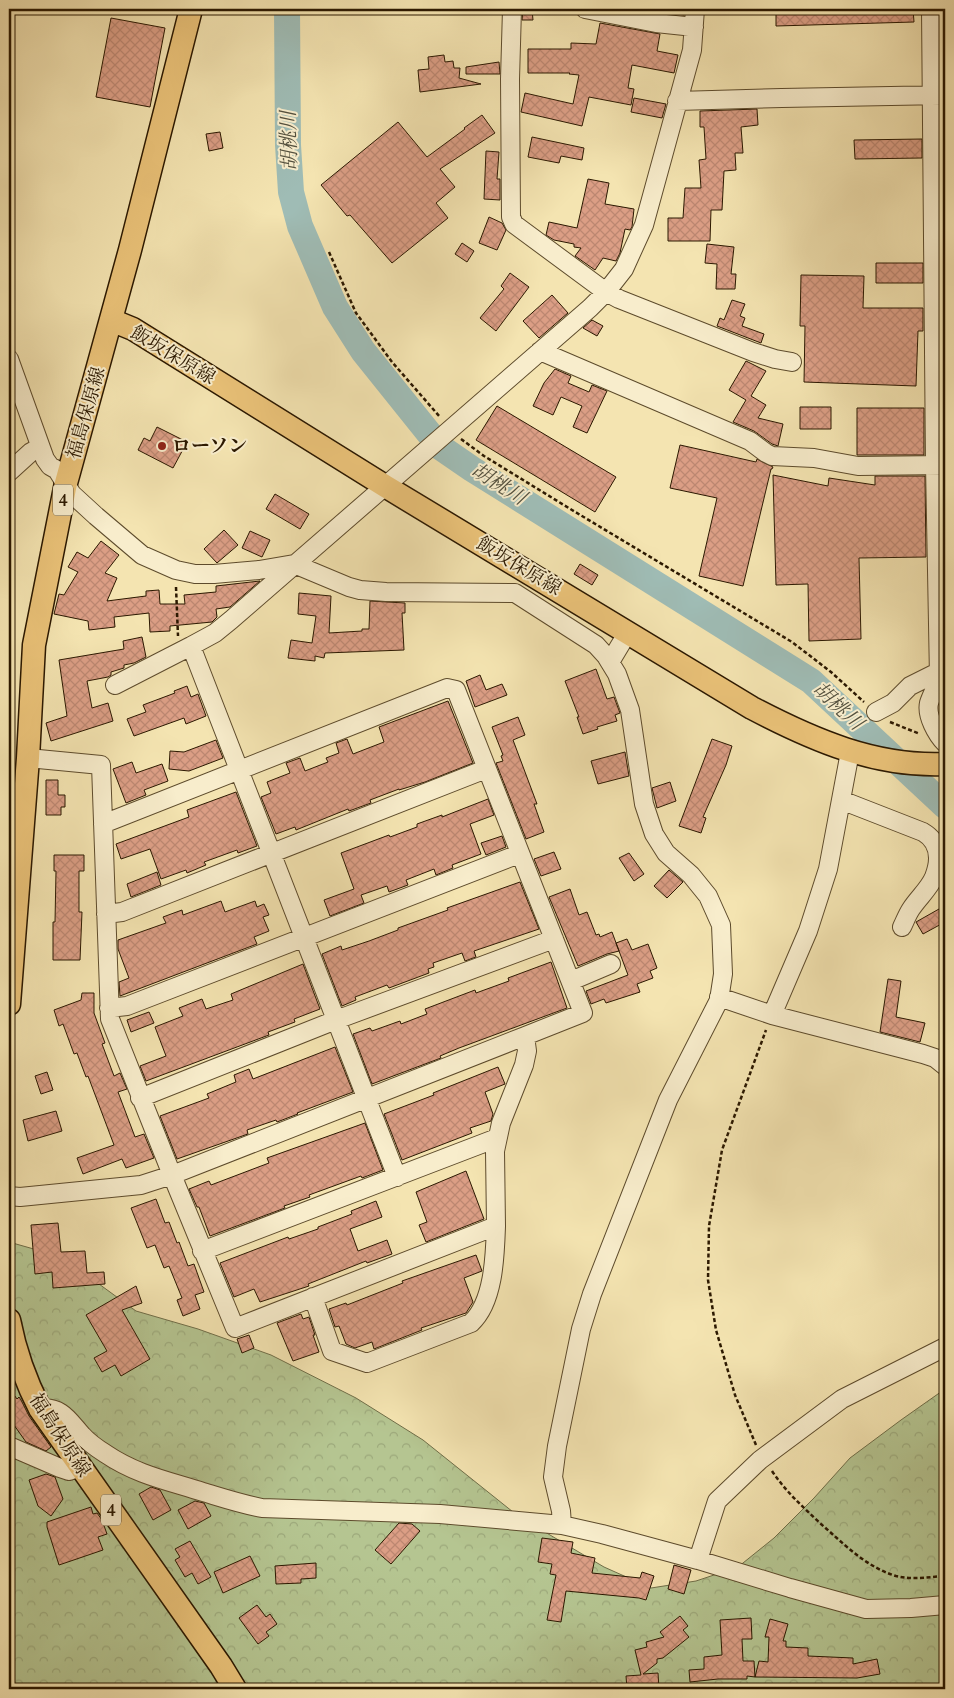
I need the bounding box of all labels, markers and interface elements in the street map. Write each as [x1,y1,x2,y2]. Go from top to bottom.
water label: 胡桃川 [274,109,304,171]
street label: 飯坂保原線 [126,319,220,391]
street label: 福島保原線 [60,364,112,462]
place label: ローソン [172,433,247,459]
marker: ローソン [156,440,168,452]
water label: 胡桃川 [466,457,533,512]
road number: 4 [53,484,73,516]
street label: 飯坂保原線 [472,530,566,602]
water label: 胡桃川 [807,676,871,738]
street label: 福島保原線 [23,1388,97,1482]
road number: 4 [101,1494,121,1526]

